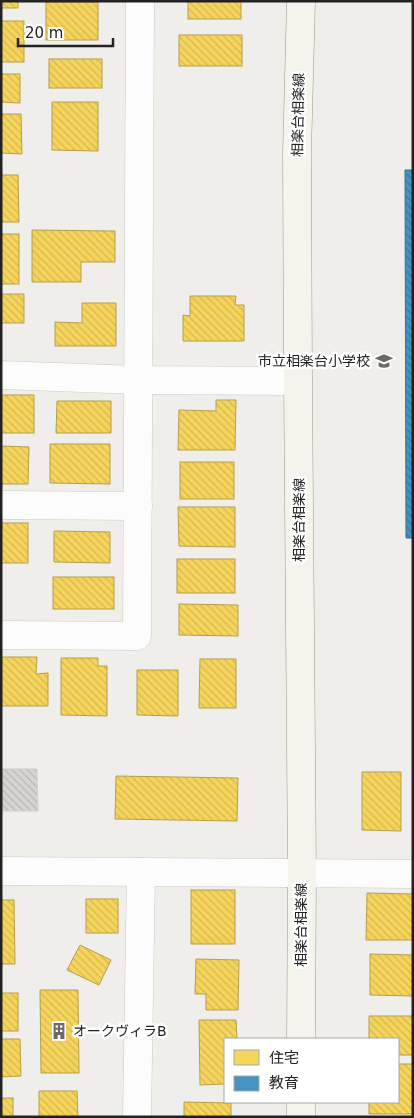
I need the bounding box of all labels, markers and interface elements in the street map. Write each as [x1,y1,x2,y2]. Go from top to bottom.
scale bar [18,15,112,47]
text: 20 m [25,24,63,42]
street label: 相楽台相楽線 [289,73,307,157]
school or university icon: 市立相楽台小学校 [374,351,394,371]
place label: 市立相楽台小学校 [258,353,370,369]
street label: 相楽台相楽線 [291,478,307,562]
street label: 相楽台相楽線 [293,883,309,967]
building icon: オークヴィラB [49,1021,69,1041]
place label: オークヴィラB [73,1023,167,1039]
legend [224,1038,399,1103]
text: 住宅 [269,1049,299,1067]
text: 教育 [269,1074,299,1092]

